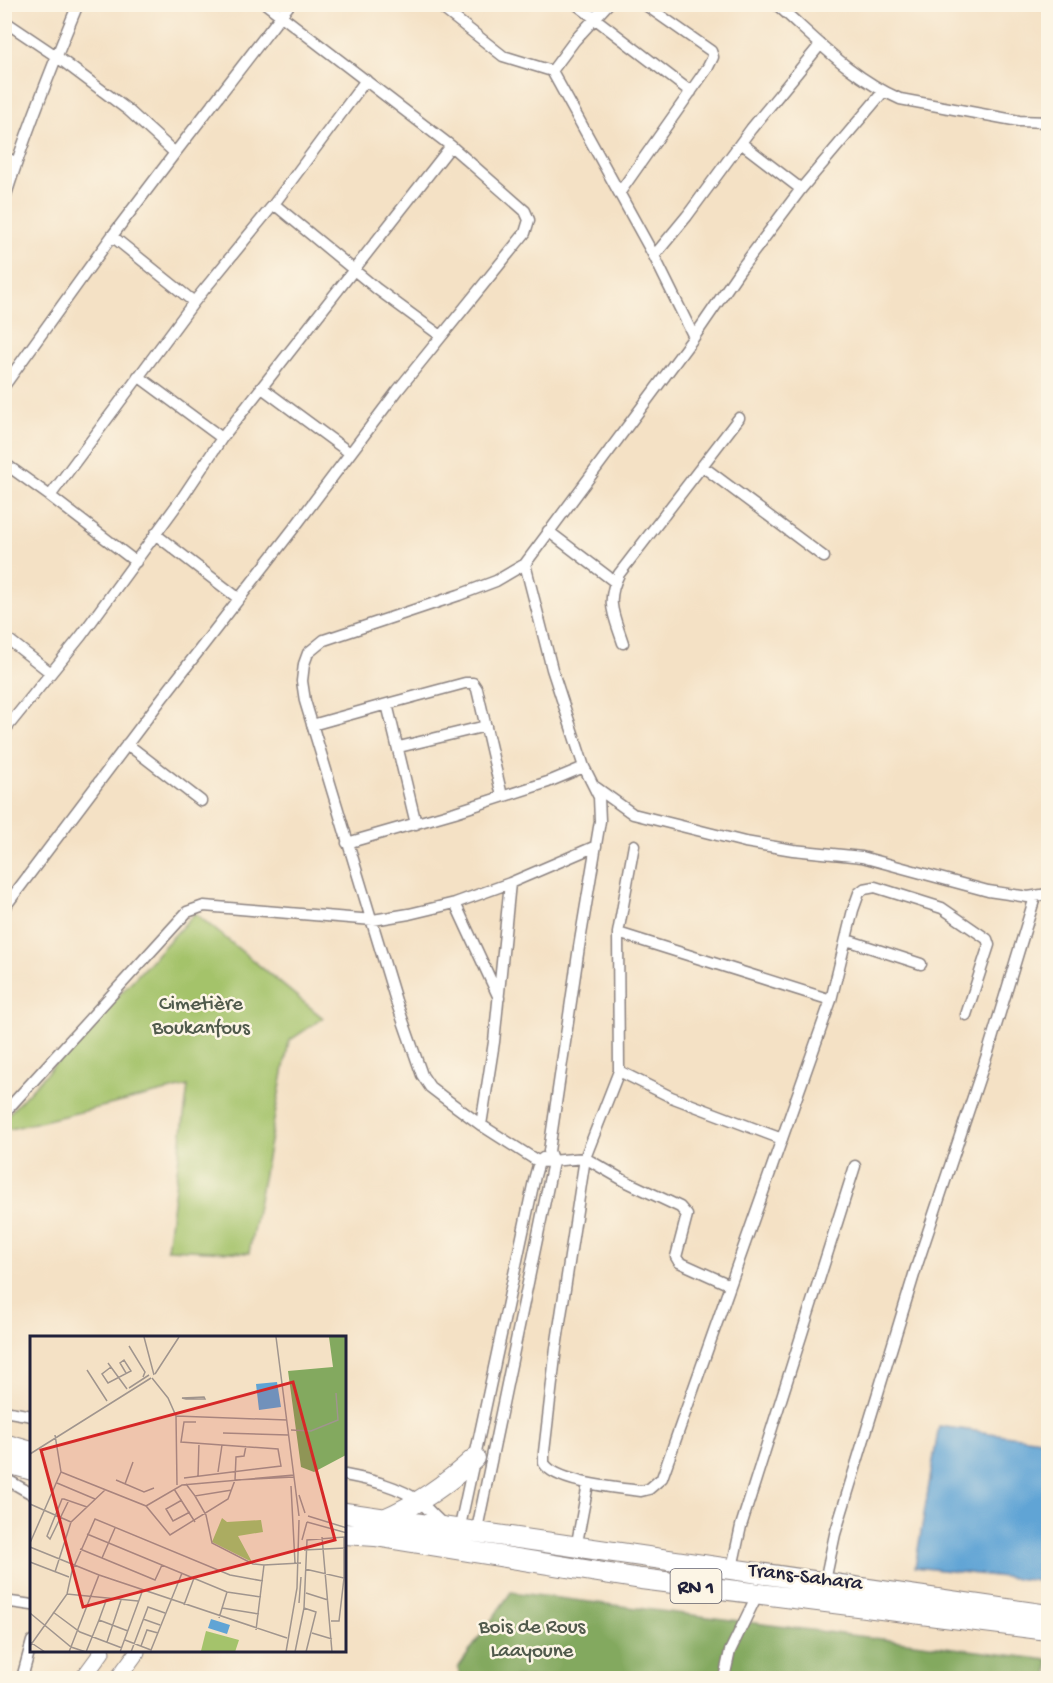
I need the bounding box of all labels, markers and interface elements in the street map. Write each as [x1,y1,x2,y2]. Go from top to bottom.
park label: Cimetière Boukanfous [151,993,251,1042]
inset map [30,1336,346,1653]
street label: Trans-Sahara [746,1559,865,1598]
road number: RN 1 [670,1569,722,1603]
park label: Bois de Rous Laayoune [478,1616,587,1665]

